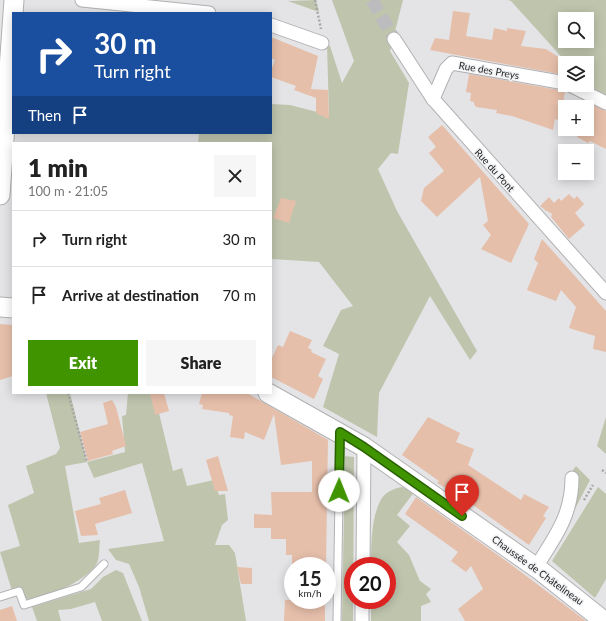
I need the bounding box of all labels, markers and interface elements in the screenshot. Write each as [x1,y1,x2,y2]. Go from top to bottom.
map controls [558,12,594,180]
button: search [558,12,594,48]
text: 30 m [94,26,157,60]
icon: right [28,28,80,80]
button: layers [558,56,594,92]
street label: Rue des Preys [458,59,520,81]
text: Turn right [94,60,171,82]
button: + [558,100,594,136]
icon: arrive [69,104,91,126]
text: Then [28,106,61,124]
button: − [558,144,594,180]
street label: Rue du Pont [473,146,518,194]
text: 1 min [28,153,88,182]
button: close [214,155,256,197]
text: 100 m · 21:05 [28,183,108,199]
icon: right [28,228,50,250]
text: Turn right [62,230,127,248]
text: 30 m [222,230,256,248]
icon: arrive [28,284,50,306]
text: Arrive at destination [62,286,199,304]
text: 70 m [222,286,256,304]
button: Exit [28,340,138,386]
button: Share [146,340,256,386]
position arrow [318,470,360,512]
pin [445,475,479,516]
icon: arrive [451,481,473,503]
street label: Chaussée de Châtelineau [490,533,586,607]
speed limit sign: 20 [344,557,396,609]
text: 15 [298,566,322,590]
text: km/h [298,587,322,599]

